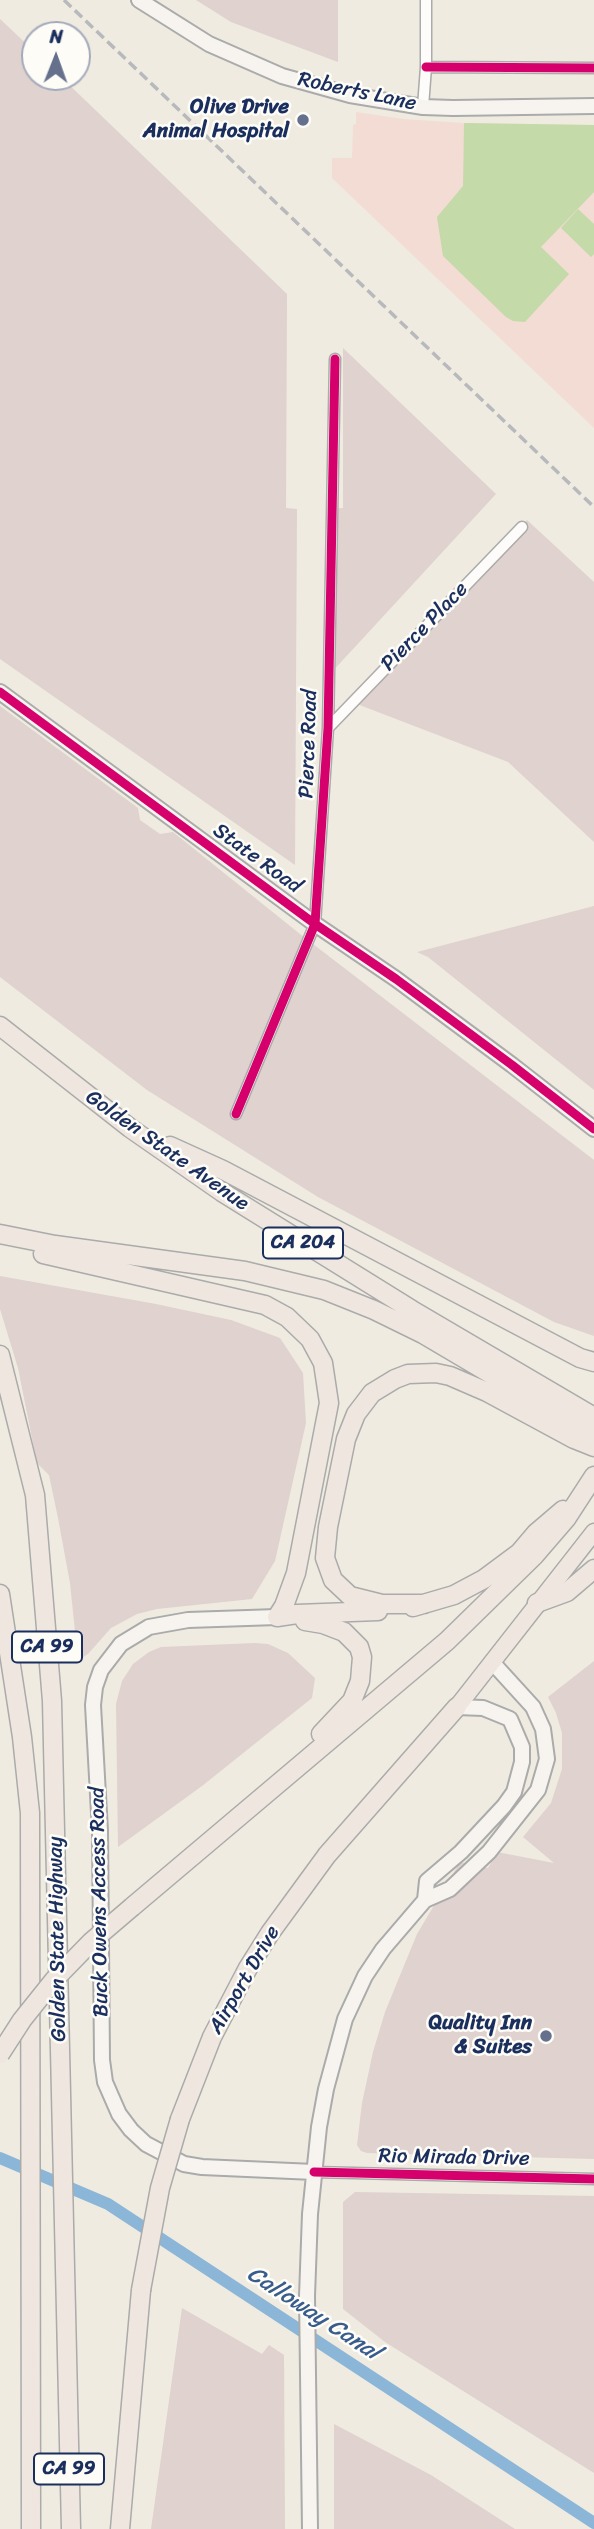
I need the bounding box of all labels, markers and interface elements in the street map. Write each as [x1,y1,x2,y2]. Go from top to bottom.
text: N [49,20,63,53]
north arrow [21,21,91,91]
street label: Roberts Lane [296,67,418,117]
place label: Olive Drive Animal Hospital [143,95,289,145]
marker: Olive Drive Animal Hospital [295,112,311,128]
street label: Pierce Place [376,577,474,677]
street label: Pierce Road [295,689,323,799]
street label: State Road [208,818,306,900]
street label: Golden State Avenue [80,1085,254,1217]
road number: CA 204 [263,1228,343,1259]
road number: CA 99 [12,1632,82,1662]
street label: Buck Owens Access Road [85,1787,115,2017]
street label: Golden State Highway [44,1836,72,2042]
street label: Airport Drive [204,1921,286,2039]
place label: Quality Inn & Suites [428,2011,532,2061]
marker: Quality Inn & Suites [538,2028,554,2044]
street label: Rio Mirada Drive [378,2144,530,2172]
water label: Calloway Canal [242,2261,384,2367]
road number: CA 99 [34,2454,104,2484]

